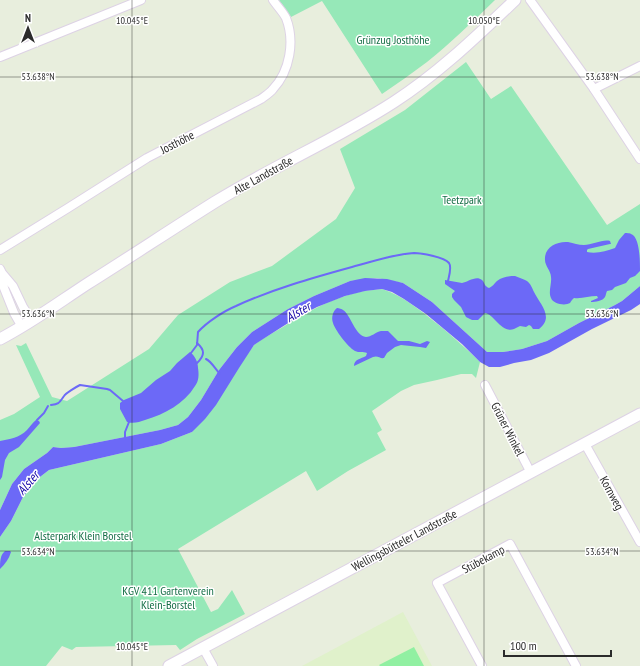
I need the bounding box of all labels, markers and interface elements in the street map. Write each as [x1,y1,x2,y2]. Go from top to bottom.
north arrow [8,8,48,48]
text: N [25,11,31,25]
text: 10.045°E [116,14,148,27]
text: 10.050°E [468,14,500,27]
park label: Grünzug Josthöhe [356,32,430,47]
text: 53.638°N [21,70,55,83]
text: 53.638°N [585,70,619,83]
street label: Josthöhe [157,127,197,157]
street label: Alte Landstraße [231,153,295,197]
park label: Teetzpark [442,192,482,207]
water label: Alster [282,297,316,326]
text: 53.636°N [21,307,55,320]
text: 53.636°N [585,307,619,320]
street label: Grüner Winkel [488,400,528,459]
water label: Alster [13,466,44,498]
street label: Kornweg [597,474,627,512]
street label: Wellingsbütteler Landstraße [349,506,459,574]
park label: Alsterpark Klein Borstel [34,528,132,543]
street label: Stübekamp [459,542,507,576]
text: 53.634°N [21,545,55,558]
text: 53.634°N [585,545,619,558]
park label: KGV 411 Gartenverein Klein-Borstel [122,583,214,612]
scale bar [504,632,611,658]
text: 100 m [510,638,537,653]
text: 10.045°E [116,640,148,653]

